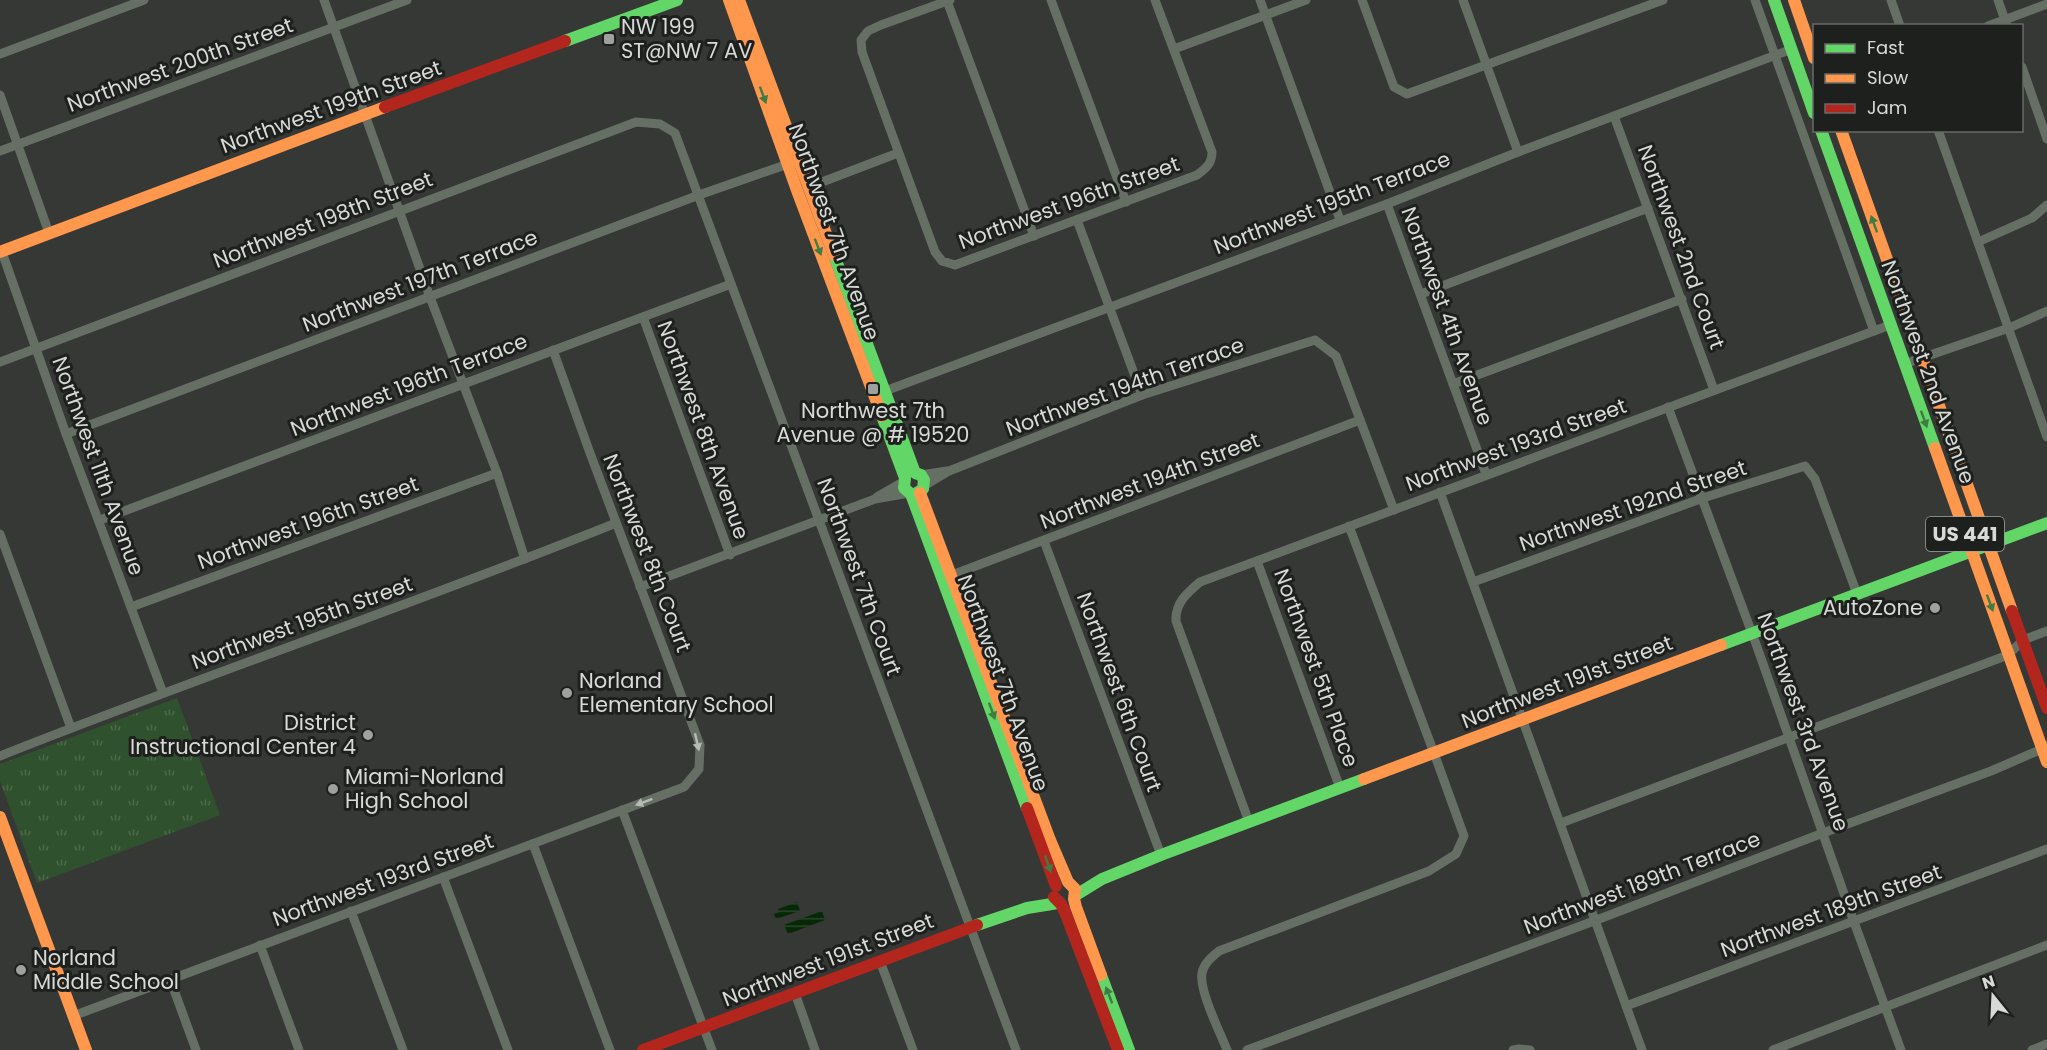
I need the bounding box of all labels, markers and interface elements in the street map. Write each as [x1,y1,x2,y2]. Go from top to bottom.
street label: Northwest 200th Street [63,10,297,119]
place label: NW 199 ST@NW 7 AV [621,12,752,65]
legend [1813,24,2023,132]
marker: NW 199 ST@NW 7 AV [602,32,616,46]
text: Fast [1867,35,1904,60]
street label: Northwest 199th Street [216,53,445,160]
text: Slow [1867,65,1909,90]
one-way arrow [758,86,768,104]
text: Jam [1867,95,1907,120]
street label: Northwest 7th Avenue [782,119,887,344]
street label: Northwest 2nd Court [1631,141,1732,353]
street label: Northwest 195th Terrace [1209,144,1454,261]
street label: Northwest 196th Street [954,149,1183,256]
street label: Northwest 198th Street [209,164,437,275]
street label: Northwest 4th Avenue [1394,203,1500,429]
one-way arrow [1869,215,1878,233]
street label: Northwest 197th Terrace [298,222,542,339]
one-way arrow [814,238,824,256]
street label: Northwest 2nd Avenue [1875,256,1982,488]
street label: Northwest 8th Avenue [650,317,756,543]
street label: Northwest 196th Terrace [286,326,531,443]
street label: Northwest 194th Terrace [1002,330,1248,443]
street label: Northwest 11th Avenue [45,353,152,579]
marker: Northwest 7th Avenue @ # 19520 [866,382,880,396]
street label: Northwest 193rd Street [1401,391,1630,498]
place label: Northwest 7th Avenue @ # 19520 [777,396,970,449]
one-way arrow [1919,410,1929,428]
street label: Northwest 194th Street [1036,425,1264,536]
street label: Northwest 8th Court [596,450,699,656]
street label: Northwest 192nd Street [1515,453,1750,558]
street label: Northwest 196th Street [193,469,422,576]
street label: Northwest 7th Court [810,474,909,680]
road number: US 441 [1926,517,2004,551]
street label: Northwest 5th Place [1267,565,1366,771]
street label: Northwest 195th Street [187,569,416,676]
street label: Northwest 7th Avenue [951,570,1056,795]
street label: Northwest 6th Court [1070,588,1169,796]
place label: AutoZone [1823,593,1923,622]
one-way arrow [1985,594,1995,612]
marker: AutoZone [1928,601,1942,615]
street label: Northwest 3rd Avenue [1750,609,1857,835]
street label: Northwest 191st Street [1457,628,1677,735]
place label: Norland Elementary School [579,666,774,719]
marker: Norland Elementary School [560,686,574,700]
one-way arrow [987,703,997,721]
place label: District Instructional Center 4 [130,708,356,761]
marker: District Instructional Center 4 [361,728,375,742]
one-way arrow [693,733,702,752]
place label: Miami-Norland High School [345,762,504,815]
marker: Miami-Norland High School [326,782,340,796]
one-way arrow [635,798,653,807]
street label: Northwest 189th Terrace [1519,824,1764,941]
street label: Northwest 193rd Street [268,826,497,933]
one-way arrow [1044,855,1054,873]
street label: Northwest 189th Street [1716,857,1945,964]
street label: Northwest 191st Street [718,906,938,1013]
place label: Norland Middle School [33,943,179,996]
marker: Norland Middle School [14,963,28,977]
north arrow [1963,966,2023,1026]
text: N [1979,969,1998,995]
one-way arrow [1104,986,1113,1004]

